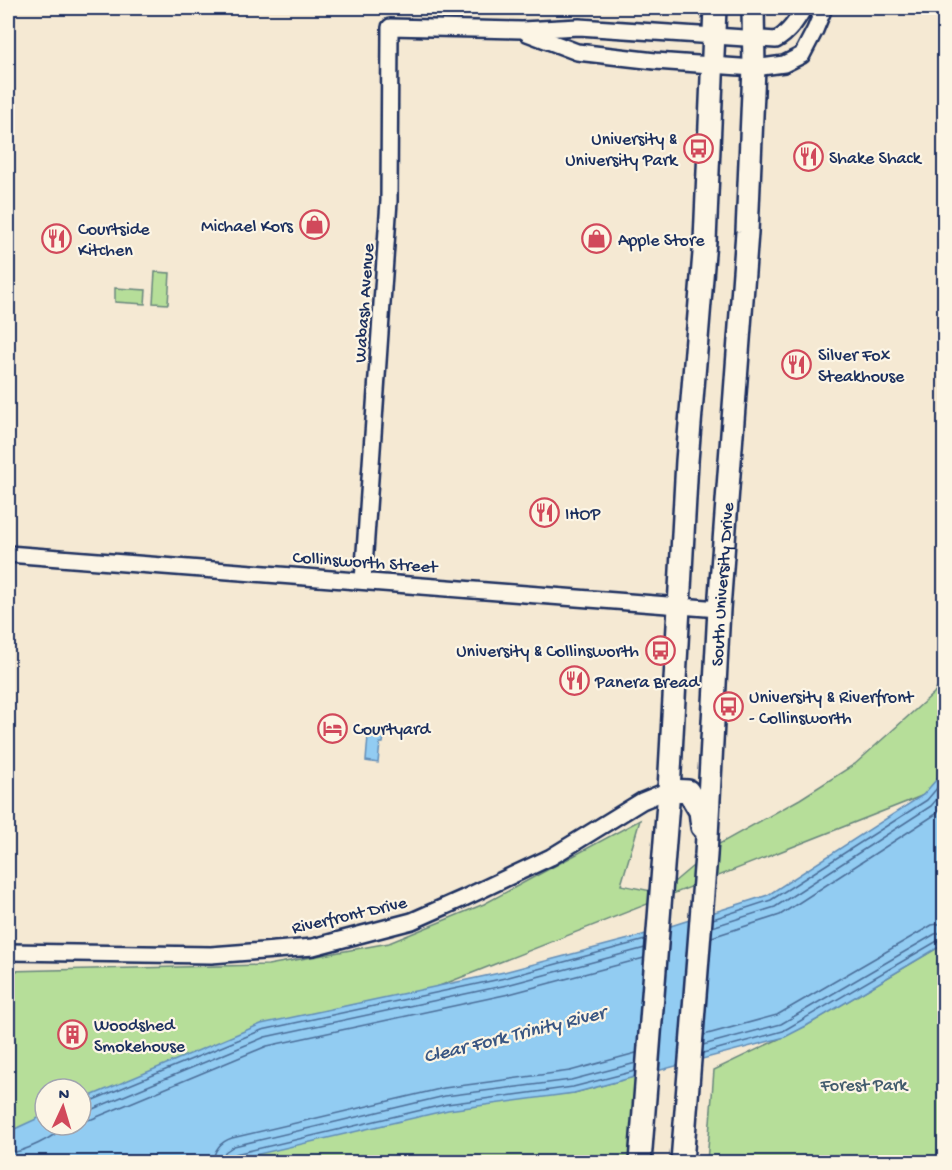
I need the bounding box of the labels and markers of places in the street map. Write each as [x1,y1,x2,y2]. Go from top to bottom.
place label: University & University Park [565,130,679,172]
bus stop icon: University & University Park [682,132,714,164]
restaurant icon: Shake Shack [792,141,824,173]
place label: Shake Shack [829,149,923,170]
shop icon: Michael Kors [298,209,330,241]
place label: Michael Kors [201,217,294,238]
place label: Courtside Kitchen [78,220,150,262]
restaurant icon: Courtside Kitchen [41,222,73,254]
shop icon: Apple Store [581,223,613,255]
place label: Apple Store [618,231,705,252]
place label: Silver Fox Steakhouse [818,346,905,388]
restaurant icon: Silver Fox Steakhouse [781,348,813,380]
restaurant icon: IHOP [528,497,560,529]
place label: IHOP [565,505,601,526]
bus stop icon: University & Collinsworth [644,634,676,666]
place label: University & Collinsworth [456,642,639,663]
restaurant icon: Panera Bread [558,665,590,697]
place label: Panera Bread [594,673,700,694]
place label: University & Riverfront - Collinsworth [749,688,915,730]
bus stop icon: University & Riverfront - Collinsworth [712,690,744,722]
hotel icon: Courtyard [316,712,348,744]
place label: Courtyard [353,720,431,741]
place label: Woodshed Smokehouse [94,1016,186,1058]
building icon: Woodshed Smokehouse [57,1018,89,1050]

